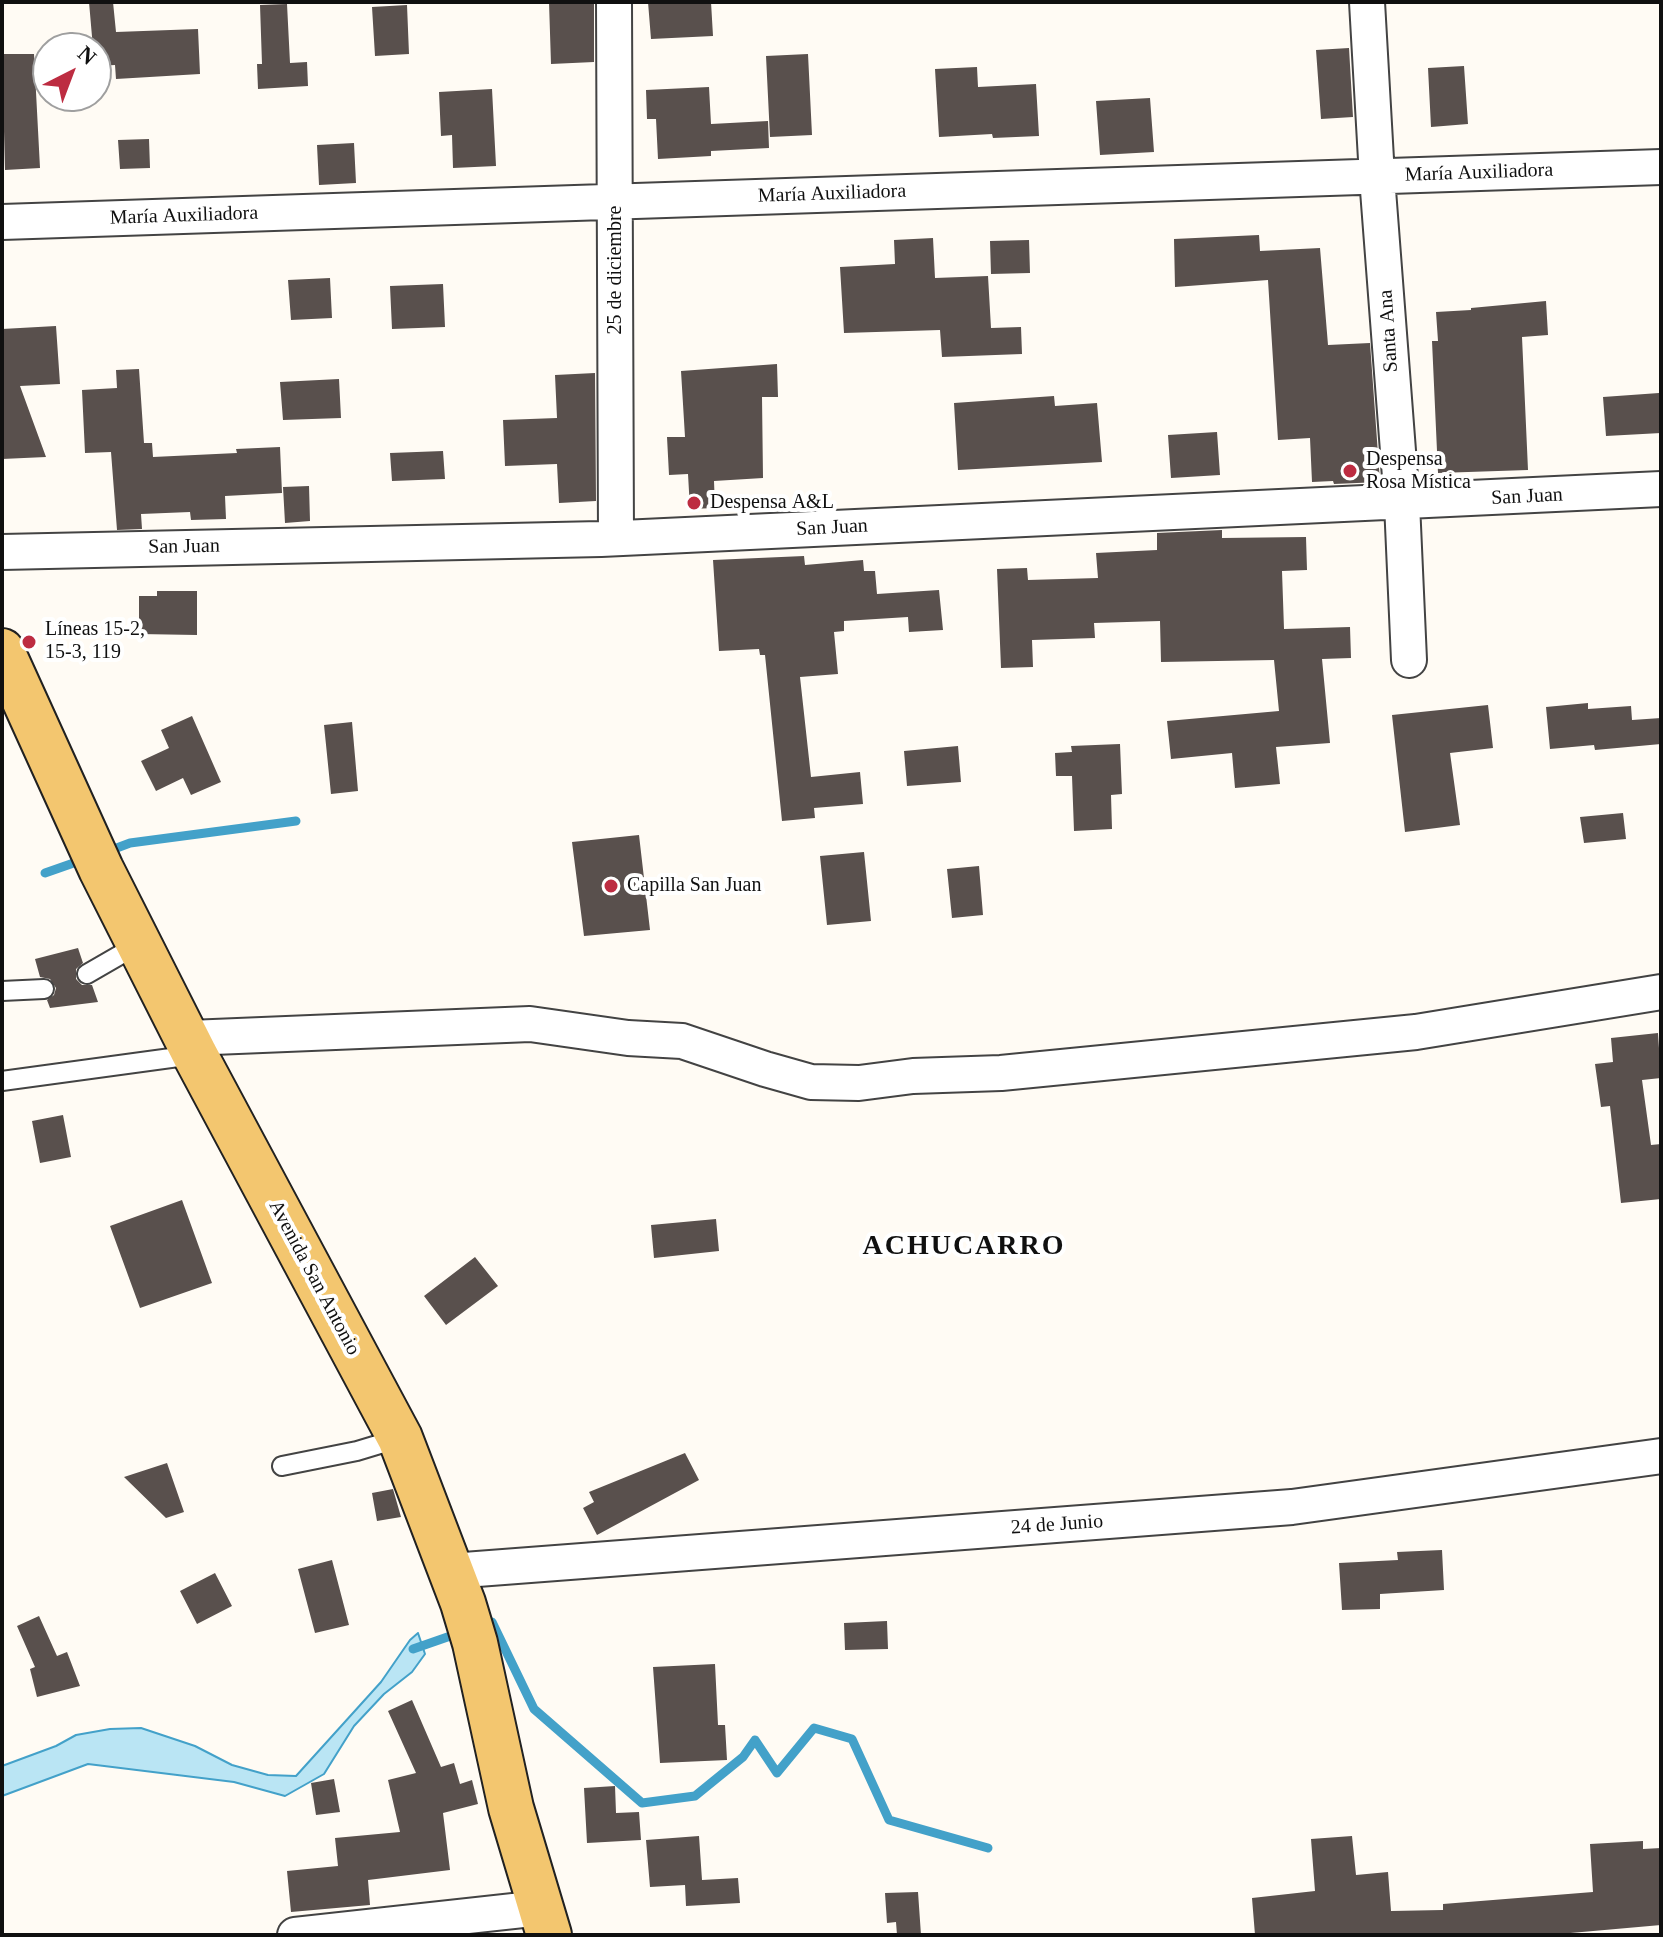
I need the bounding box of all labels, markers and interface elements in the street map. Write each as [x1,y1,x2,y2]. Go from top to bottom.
north arrow [32,32,112,112]
text: N [73,41,101,70]
street label: María Auxiliadora [1404,158,1554,188]
street label: María Auxiliadora [757,179,907,209]
street label: María Auxiliadora [109,201,259,231]
street label: 25 de diciembre [604,206,628,334]
street label: Santa Ana [1374,289,1404,373]
place label: Despensa Rosa Mística [1366,448,1471,495]
marker: Despensa Rosa Mística [1341,462,1359,480]
street label: San Juan [1491,483,1563,511]
place label: Despensa A&L [710,491,834,515]
marker: Despensa A&L [685,494,703,512]
street label: San Juan [796,514,868,542]
street label: San Juan [148,534,220,560]
place label: Líneas 15-2, 15-3, 119 [45,618,145,665]
marker: Líneas 15-2, 15-3, 119 [20,633,38,651]
place label: Capilla San Juan [627,874,761,898]
marker: Capilla San Juan [602,877,620,895]
street label: Avenida San Antonio [263,1197,365,1359]
district label: ACHUCARRO [862,1230,1066,1264]
street label: 24 de Junio [1010,1510,1104,1540]

